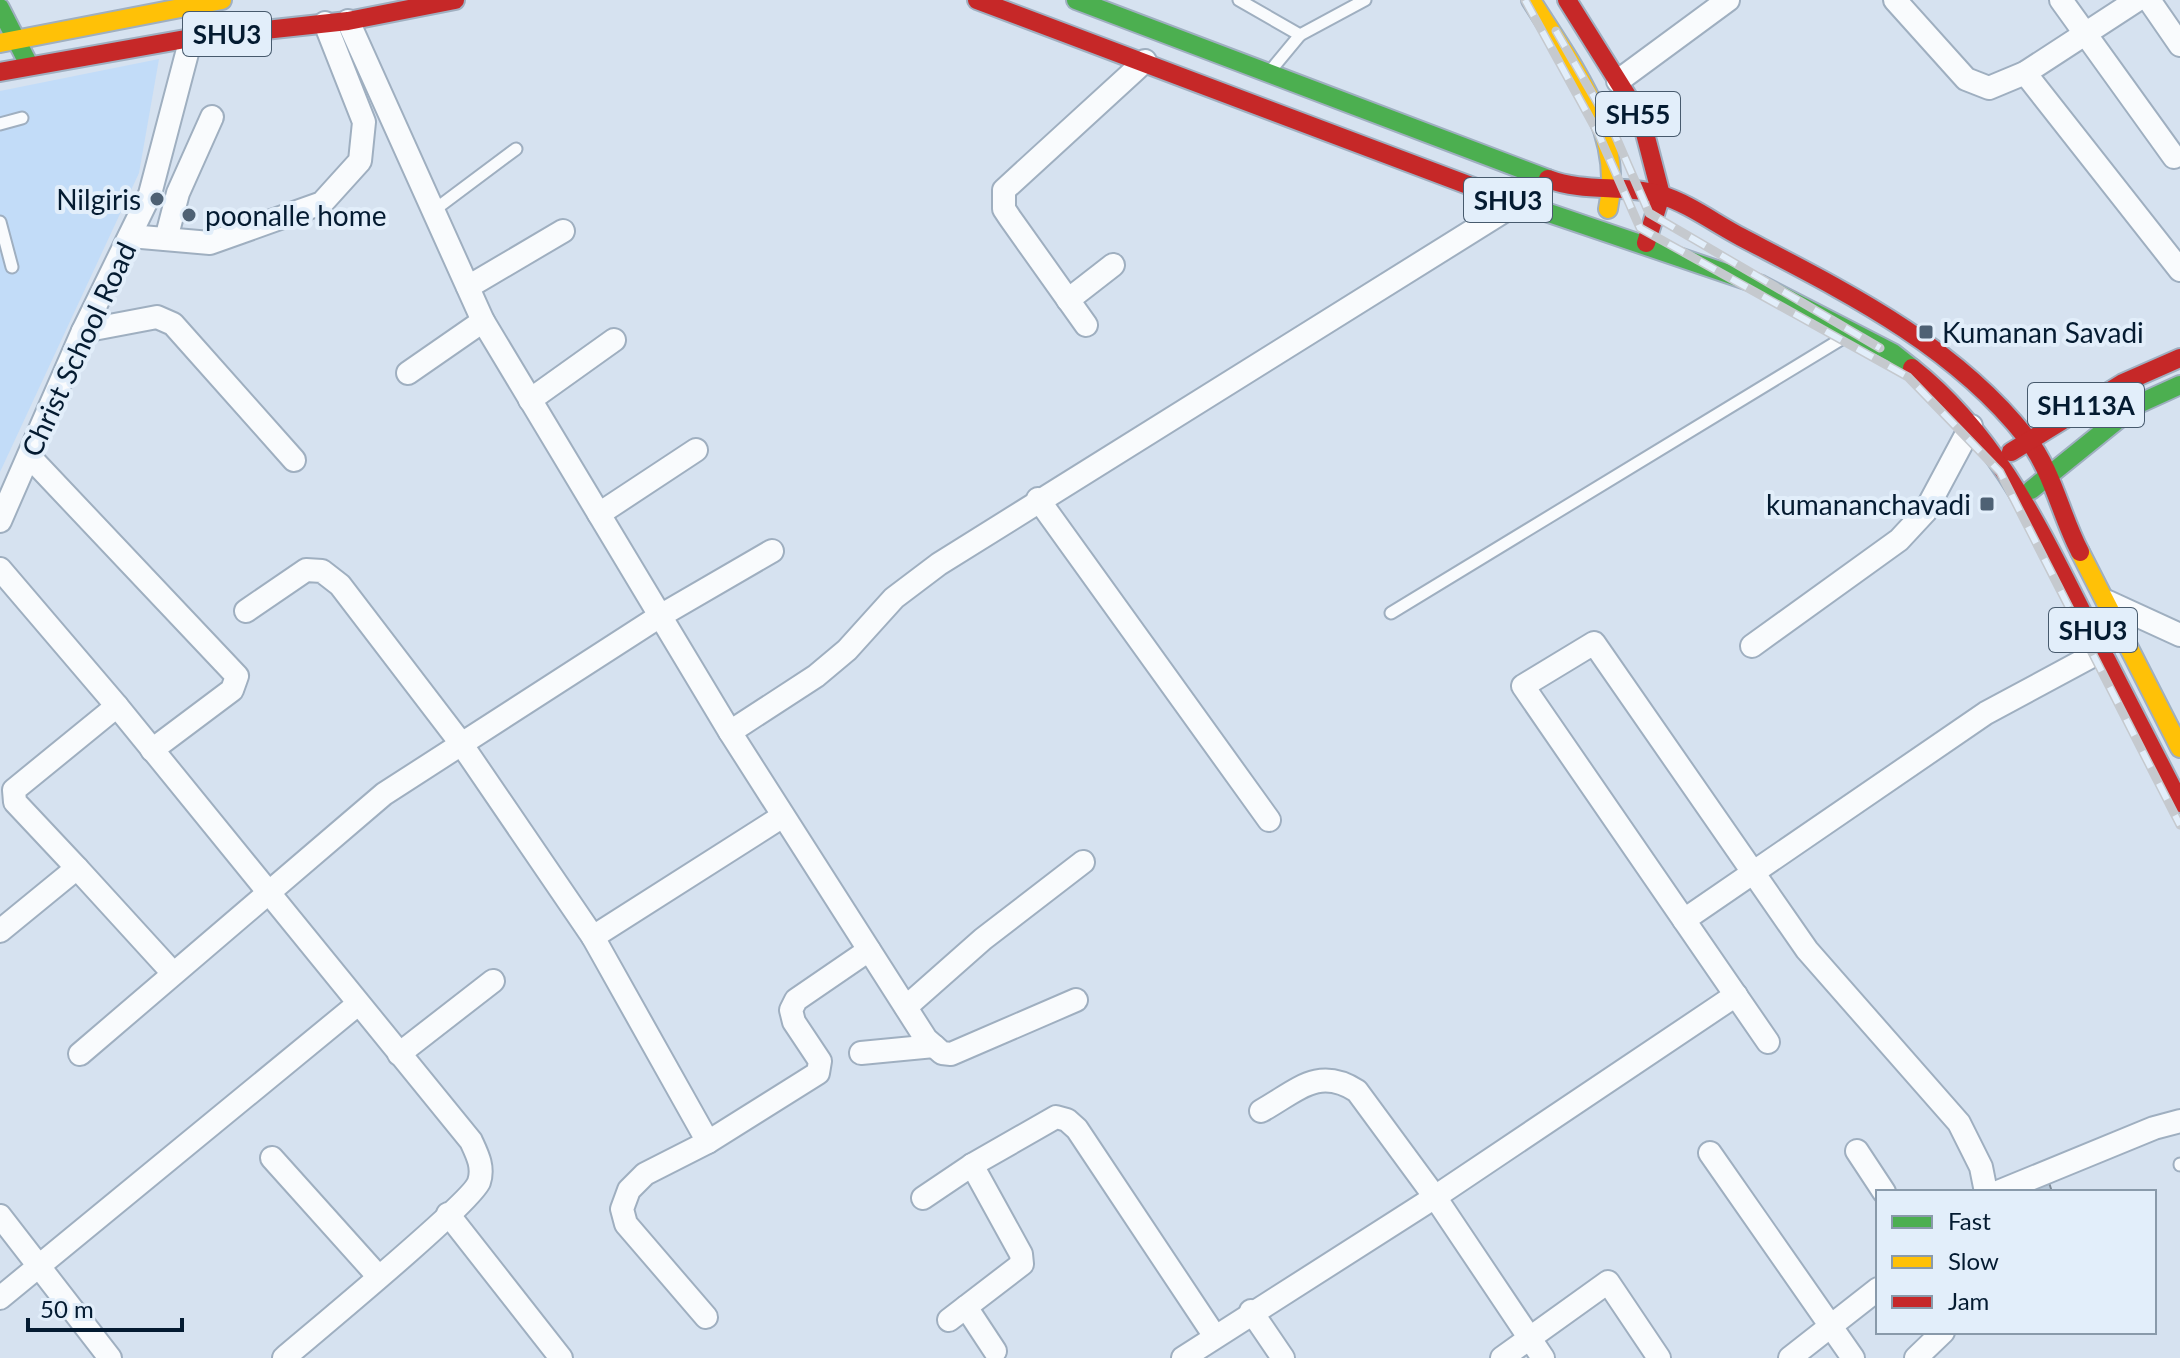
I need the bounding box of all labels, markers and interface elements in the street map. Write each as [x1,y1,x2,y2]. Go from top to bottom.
road number: SHU3 [183,12,271,56]
road number: SH55 [1596,92,1680,136]
road number: SHU3 [1464,178,1552,222]
place label: Nilgiris [56,182,141,216]
marker: Nilgiris [148,190,166,208]
place label: poonalle home [205,198,386,232]
marker: poonalle home [180,206,198,224]
street label: Christ School Road [14,237,142,461]
place label: Kumanan Savadi [1942,315,2144,349]
marker: Kumanan Savadi [1917,323,1935,341]
road number: SH113A [2028,383,2144,427]
place label: kumananchavadi [1766,487,1971,521]
marker: kumananchavadi [1978,495,1996,513]
road number: SHU3 [2049,608,2137,652]
legend [1876,1190,2156,1334]
text: Fast [1948,1206,1991,1235]
text: Slow [1948,1246,1999,1275]
scale bar [28,1282,182,1332]
text: Jam [1948,1286,1989,1315]
text: 50 m [40,1294,94,1323]

